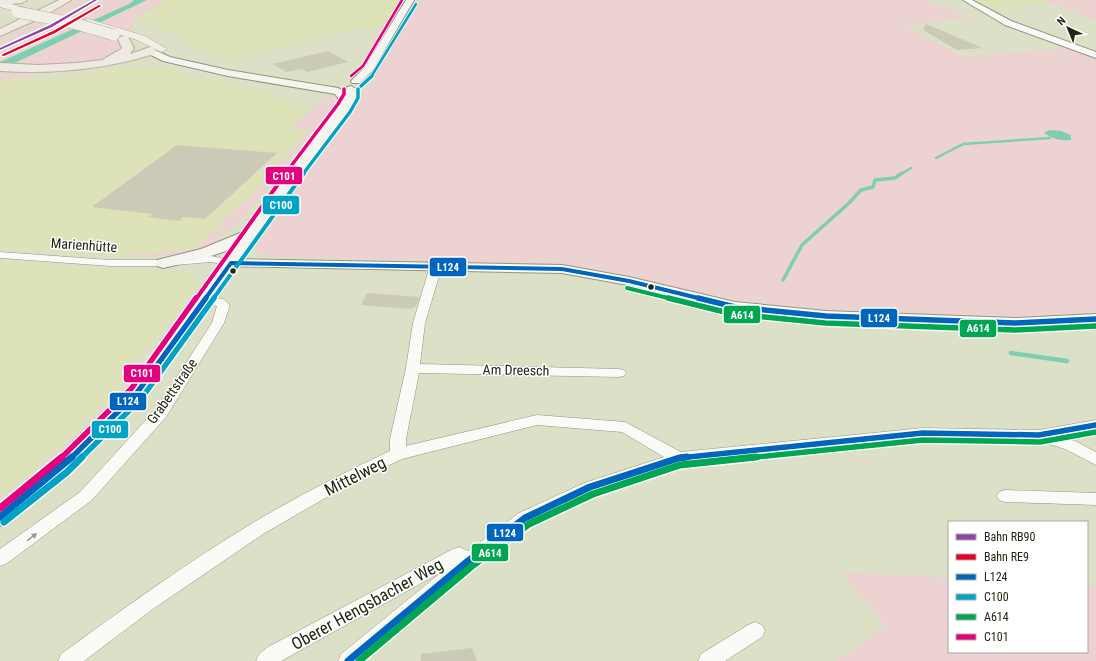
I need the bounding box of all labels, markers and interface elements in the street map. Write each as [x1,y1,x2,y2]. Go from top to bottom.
north arrow [1048,8,1088,48]
text: N [1054,14,1069,28]
line badge: C101 [265,166,303,185]
text: C101 [273,170,295,183]
line badge: C100 [262,195,300,215]
text: C100 [270,199,293,212]
street label: Marienhütte [50,235,118,255]
line badge: L124 [429,257,467,277]
text: L124 [437,261,459,274]
unlabelled marker [228,266,238,276]
unlabelled marker [646,282,656,292]
line badge: A614 [723,305,761,324]
line badge: L124 [860,308,898,328]
text: A614 [730,309,754,322]
text: L124 [868,312,890,325]
line badge: A614 [959,319,997,338]
text: A614 [966,322,990,335]
street label: Grabettstraße [144,355,201,427]
street label: Am Dreesch [483,361,549,379]
line badge: C101 [123,364,161,383]
text: C101 [131,367,153,380]
line badge: L124 [109,392,147,411]
text: L124 [117,395,139,408]
line badge: C100 [91,420,129,439]
text: C100 [99,423,122,436]
street label: Mittelweg [321,452,389,500]
legend [948,521,1088,653]
line badge: L124 [486,523,524,542]
text: L124 [494,527,516,540]
text: Bahn RB90 [984,530,1036,544]
one-way arrow [27,533,37,541]
line badge: A614 [471,543,509,562]
text: A614 [478,547,502,560]
text: Bahn RE9 [984,550,1029,564]
street label: Oberer Hengsbacher Weg [288,554,446,654]
text: L124 [984,570,1008,584]
text: C100 [984,590,1009,604]
text: A614 [984,610,1009,624]
text: C101 [984,630,1009,644]

